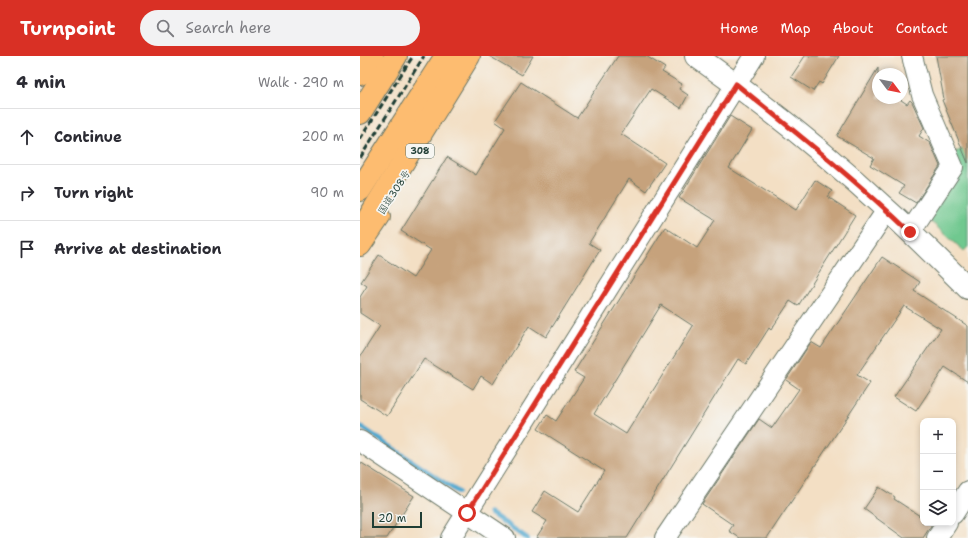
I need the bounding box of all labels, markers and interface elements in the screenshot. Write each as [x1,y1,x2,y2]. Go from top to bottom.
search box [140,10,420,46]
text: Turnpoint [20,16,116,41]
icon: search [154,17,176,39]
text: Search here [186,18,271,38]
text: Home [720,19,759,37]
text: Map [781,19,811,37]
text: About [833,19,874,37]
text: Contact [896,19,948,37]
north arrow [872,68,908,104]
text: 4 min [16,71,66,93]
text: Walk · 290 m [258,74,344,91]
icon: ahead [16,126,38,148]
text: Continue [54,127,122,147]
text: 200 m [302,128,344,145]
road number: 308 [406,144,434,158]
street label: 国道308号 [375,167,413,217]
icon: right [16,182,38,204]
text: Turn right [54,183,134,203]
text: 90 m [310,184,344,201]
route end [901,223,919,241]
icon: arrive [16,238,38,260]
text: Arrive at destination [54,239,222,259]
map controls [920,418,956,526]
button: + [920,418,956,454]
button: − [920,454,956,490]
button: layers [920,490,956,526]
route start [458,504,476,522]
scale bar [372,510,422,529]
text: 20 m [378,511,406,526]

